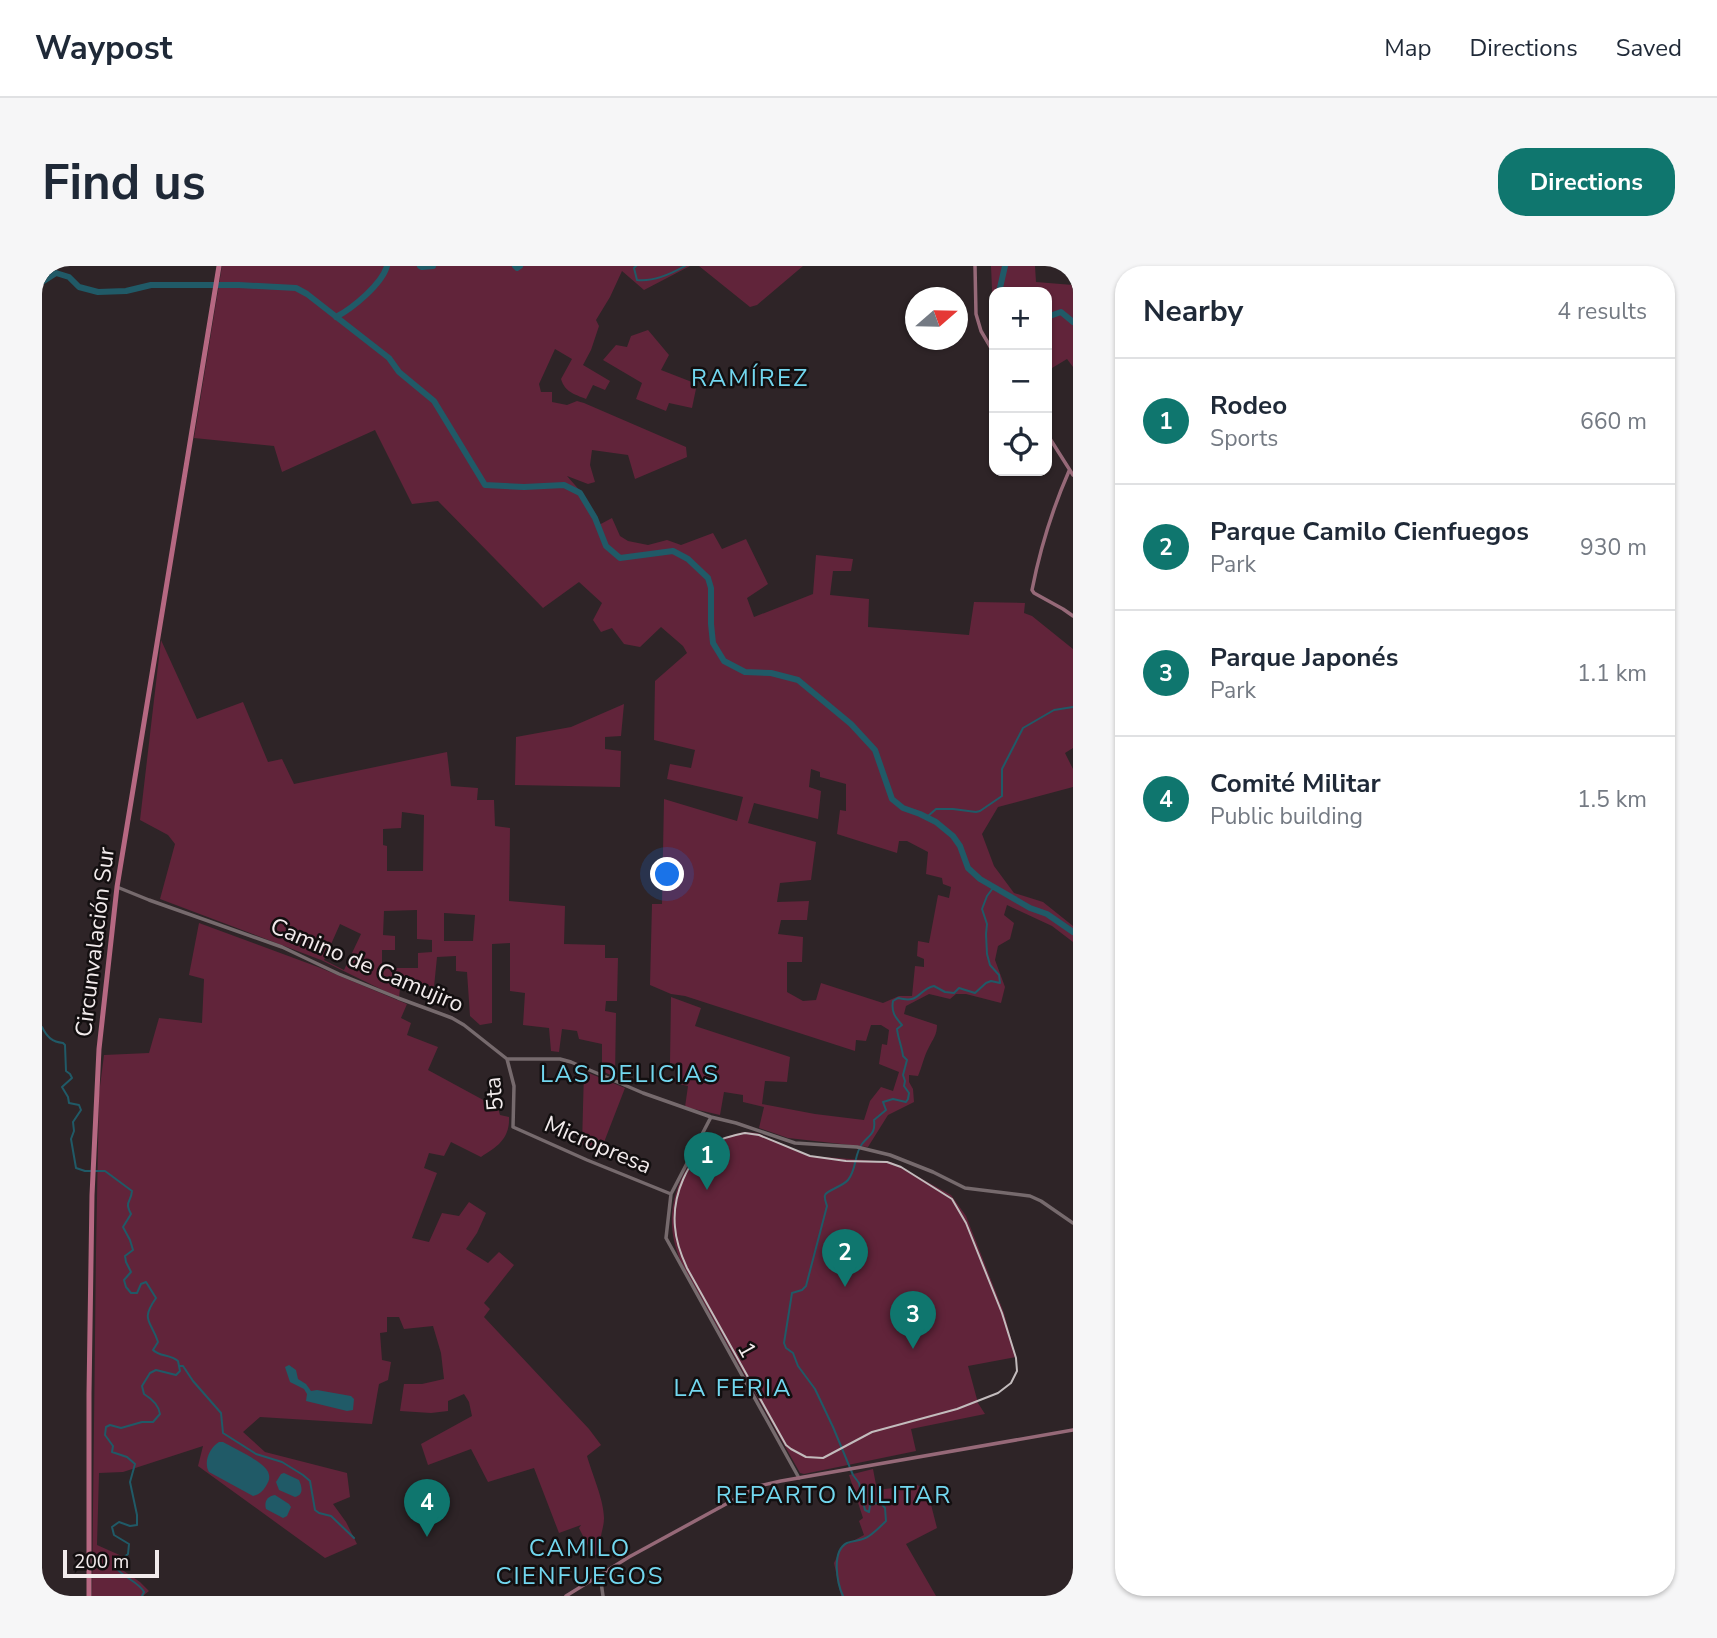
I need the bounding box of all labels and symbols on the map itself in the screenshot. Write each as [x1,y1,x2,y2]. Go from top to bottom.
north arrow [905,287,968,350]
district label: RAMÍREZ [691,362,809,394]
street label: Circunvalación Sur [68,844,122,1039]
your location [650,857,684,891]
street label: Camino de Camujiro [266,910,468,1020]
district label: LAS DELICIAS [540,1058,720,1090]
street label: 5ta [477,1076,511,1112]
street label: Micropresa [540,1109,656,1181]
pin: 1 [684,1132,730,1190]
pin: 2 [822,1229,868,1287]
pin: 3 [890,1291,936,1349]
street label: 1 [730,1336,764,1364]
district label: LA FERIA [673,1372,793,1404]
pin: 4 [404,1479,450,1537]
district label: REPARTO MILITAR [716,1479,952,1511]
district label: CAMILO CIENFUEGOS [495,1532,665,1592]
scale bar [63,1547,159,1579]

